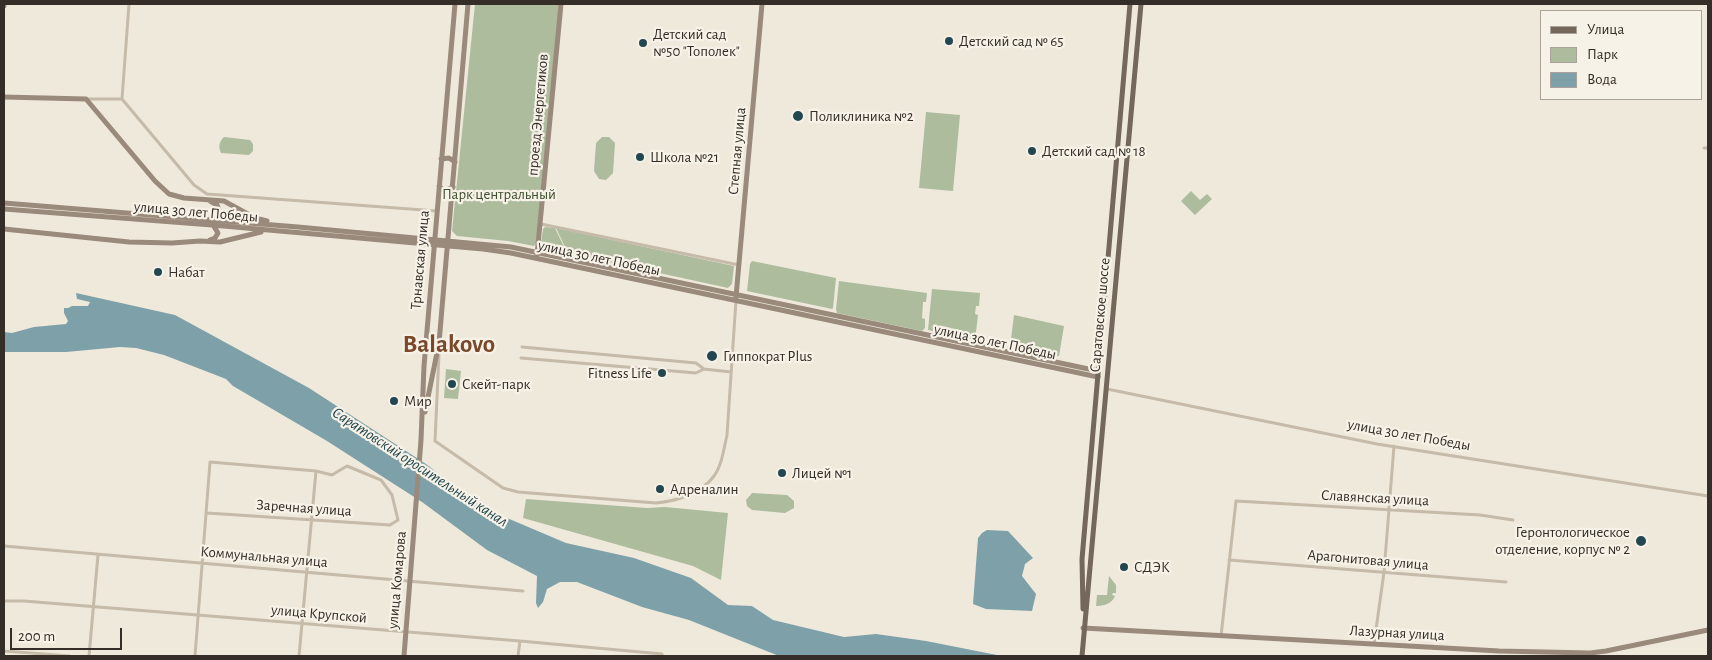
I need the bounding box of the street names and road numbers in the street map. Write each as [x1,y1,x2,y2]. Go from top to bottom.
street label: проезд Энергетиков [524,53,552,177]
street label: Степная улица [724,106,750,196]
street label: улица 30 лет Победы [133,198,259,226]
street label: Трнавская улица [407,210,433,310]
street label: улица 30 лет Победы [536,236,662,280]
street label: Саратовское шоссе [1086,257,1114,373]
street label: улица 30 лет Победы [932,320,1058,364]
street label: улица 30 лет Победы [1346,415,1472,455]
street label: Славянская улица [1321,486,1429,510]
street label: Заречная улица [256,496,352,520]
street label: улица Комарова [384,530,410,630]
street label: Коммунальная улица [200,542,328,572]
street label: Арагонитовая улица [1307,546,1429,574]
street label: улица Крупской [270,601,368,627]
street label: Лазурная улица [1349,622,1445,644]

